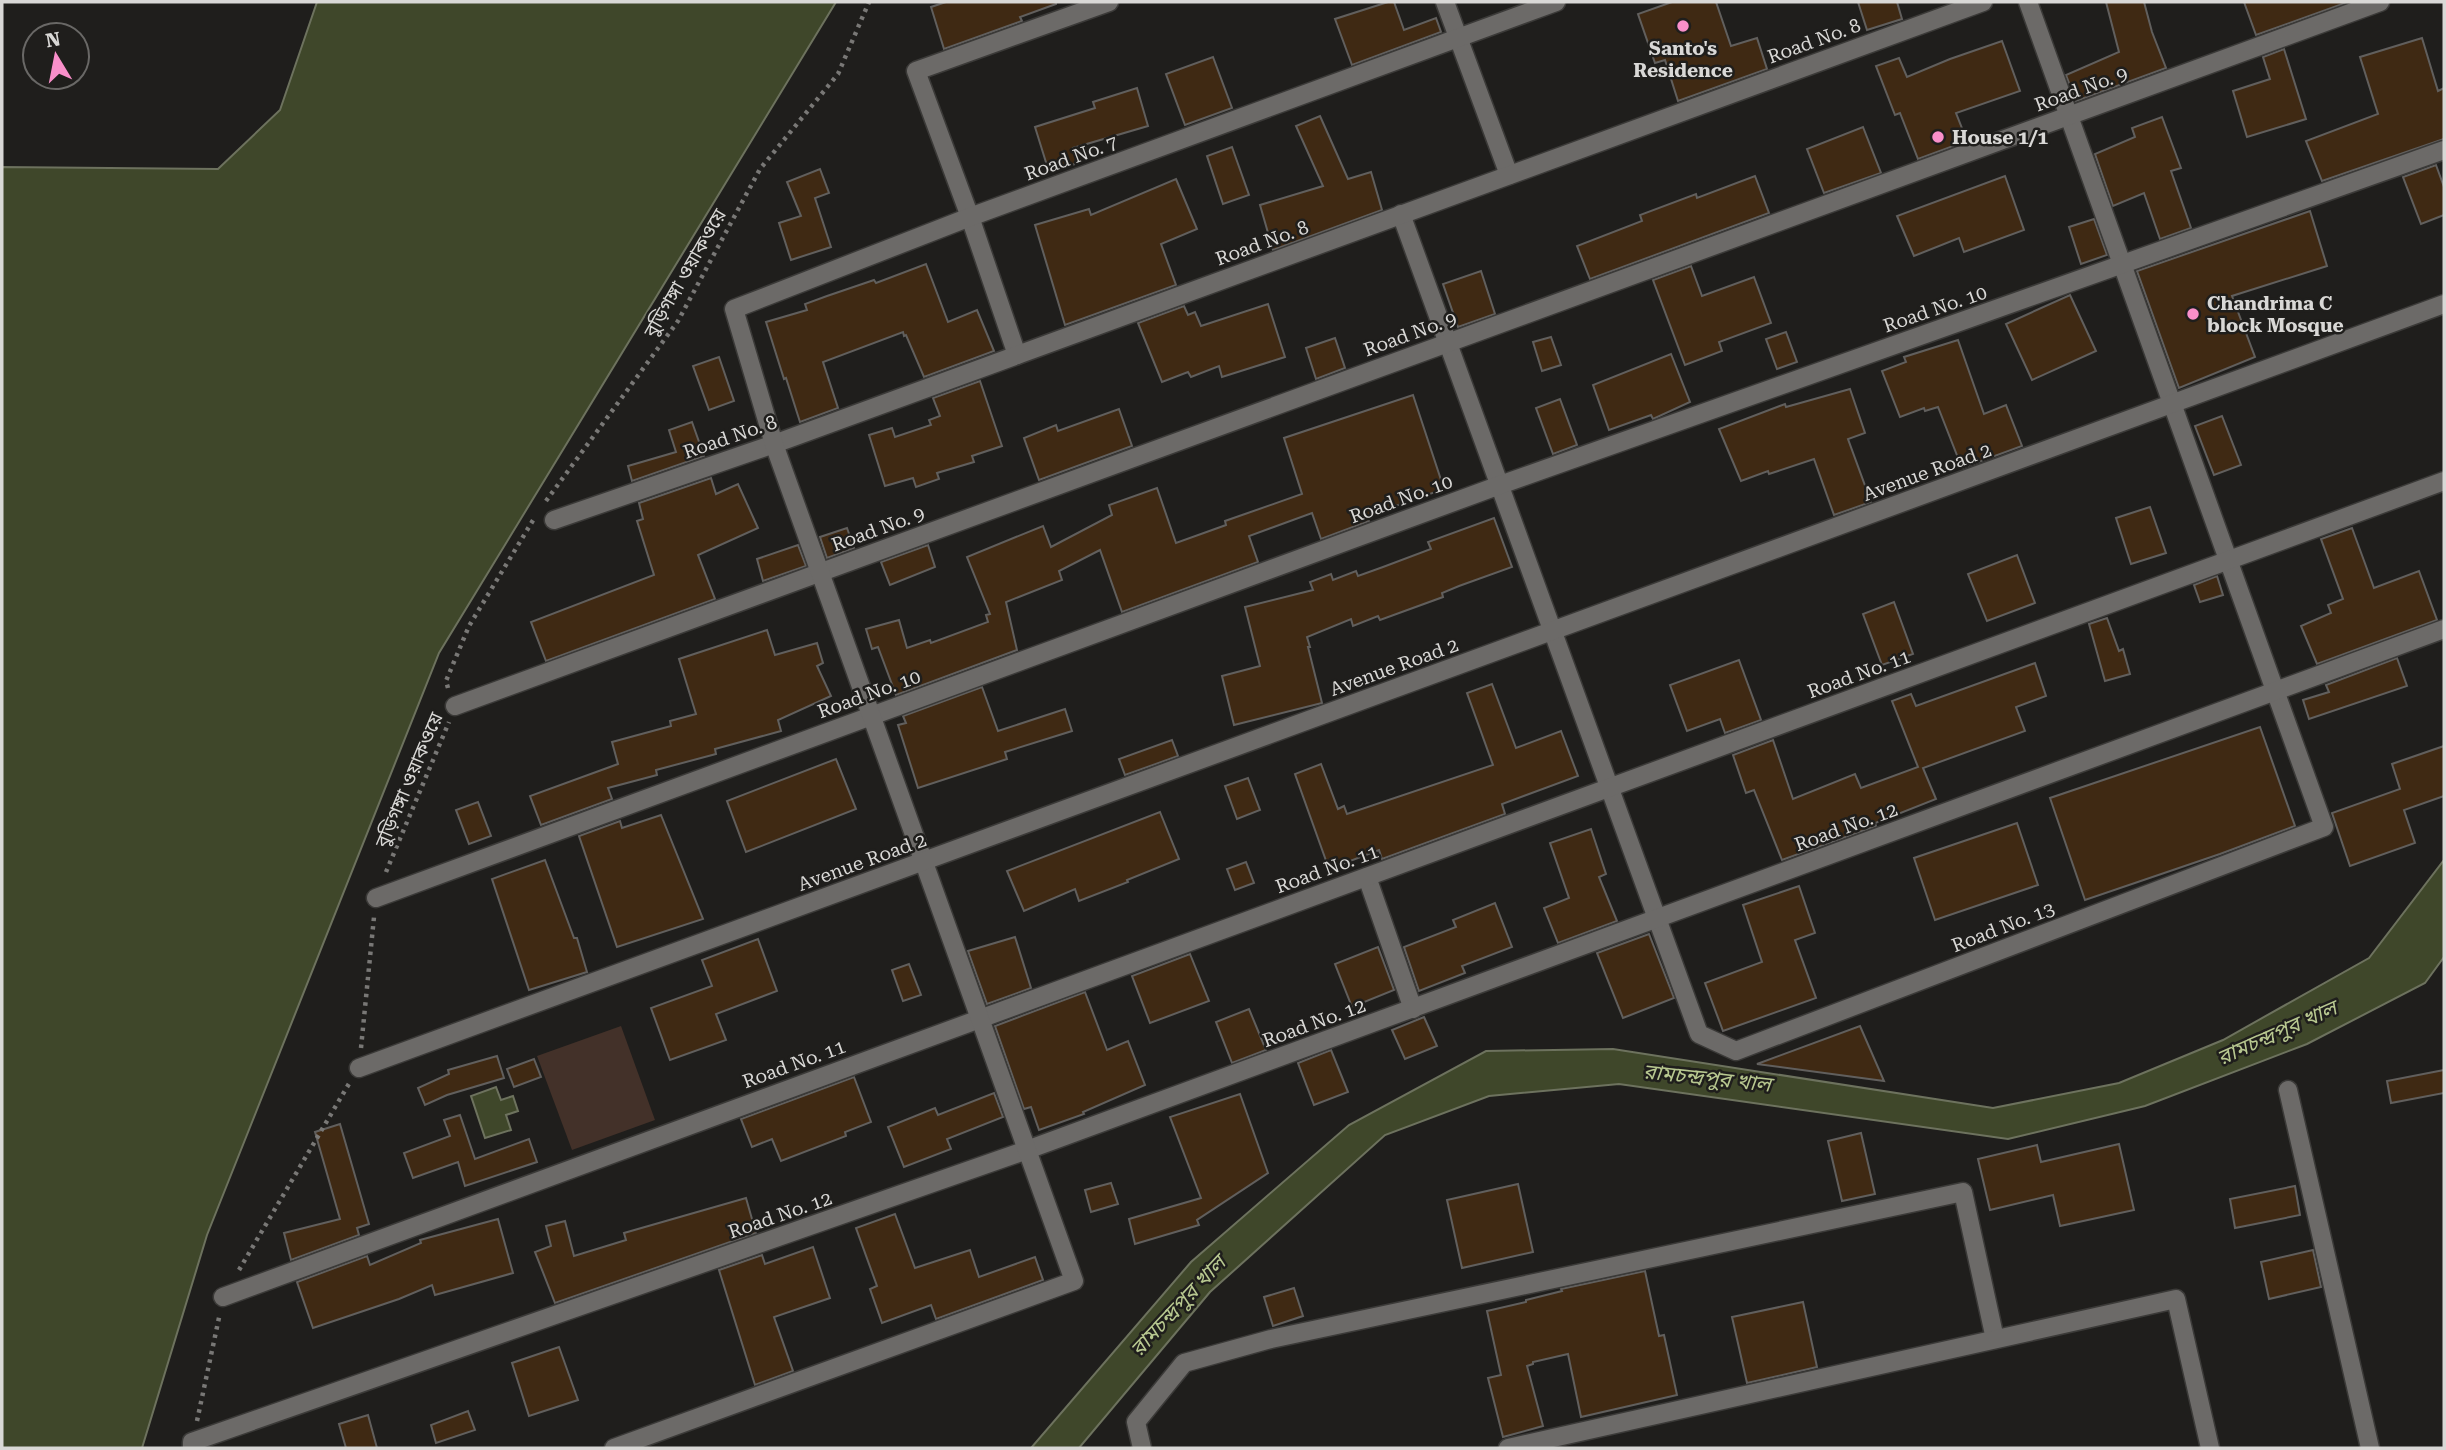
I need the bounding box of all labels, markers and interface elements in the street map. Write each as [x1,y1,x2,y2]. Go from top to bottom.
street label: Road No. 8 [1764,14,1864,68]
marker: Santo's Residence [1675,18,1691,34]
north arrow [21,21,91,91]
text: N [44,27,63,52]
place label: Santo's Residence [1633,37,1733,82]
street label: Road No. 9 [2031,62,2131,116]
place label: House 1/1 [1952,126,2049,149]
marker: House 1/1 [1930,129,1946,145]
street label: Road No. 7 [1021,130,1121,185]
street label: বুড়িগঙ্গা ওয়াকওয়ে [638,204,732,342]
street label: Road No. 8 [1212,216,1312,270]
street label: Road No. 10 [1880,281,1990,337]
place label: Chandrima C block Mosque [2207,292,2344,337]
marker: Chandrima C block Mosque [2185,306,2201,322]
street label: Road No. 9 [1360,307,1460,361]
street label: Road No. 8 [680,410,780,464]
street label: Avenue Road 2 [1860,438,1994,506]
street label: Road No. 10 [1346,470,1456,528]
street label: Road No. 9 [828,502,928,556]
street label: Avenue Road 2 [1327,633,1461,701]
street label: Road No. 11 [1804,645,1914,703]
street label: Road No. 10 [814,665,924,723]
street label: বুড়িগঙ্গা ওয়াকওয়ে [370,708,448,852]
street label: Road No. 12 [1791,798,1901,856]
street label: Avenue Road 2 [795,828,929,896]
street label: Road No. 11 [1272,840,1382,898]
street label: Road No. 13 [1948,897,2058,957]
street label: Road No. 12 [1259,994,1369,1052]
water label: রামচন্দ্রপুর খাল [2214,994,2344,1070]
street label: Road No. 11 [739,1035,849,1093]
water label: রামচন্দ্রপুর খাল [1642,1059,1776,1097]
street label: Road No. 12 [725,1187,835,1243]
water label: রামচন্দ্রপুর খাল [1126,1248,1233,1361]

